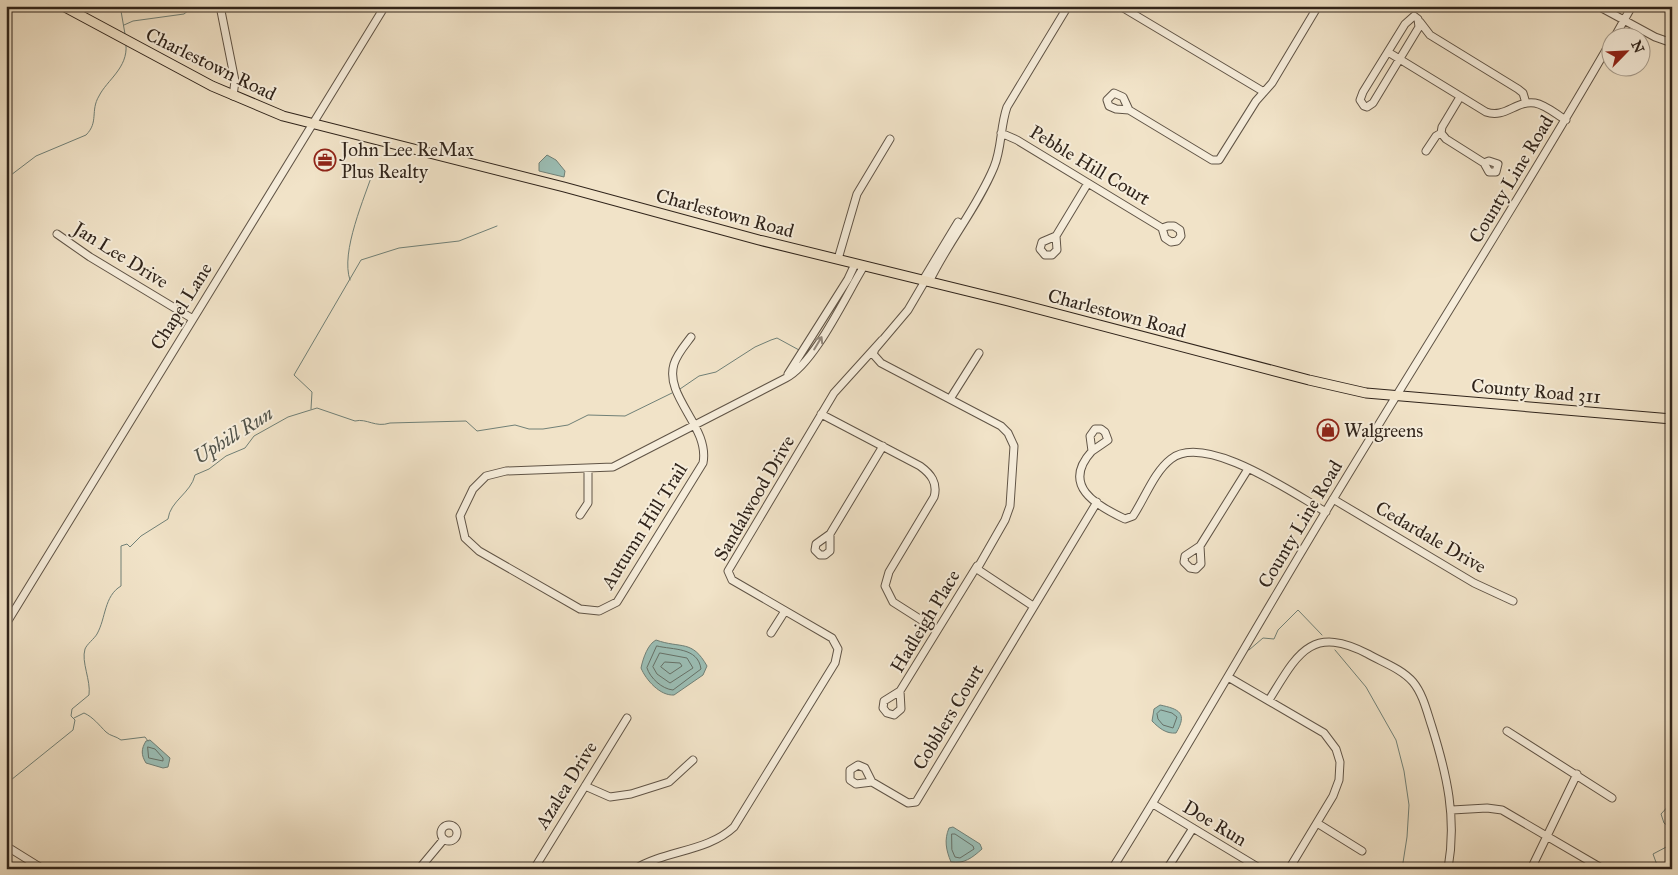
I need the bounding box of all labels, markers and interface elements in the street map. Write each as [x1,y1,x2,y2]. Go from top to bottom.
street label: Charlestown Road [142,23,280,106]
north arrow [1600,28,1650,78]
text: N [1627,38,1648,56]
street label: County Line Road [1464,111,1558,247]
street label: Pebble Hill Court [1026,120,1155,210]
place label: John Lee ReMax Plus Realty [339,138,474,183]
office icon: John Lee ReMax Plus Realty [313,148,337,172]
street label: Charlestown Road [653,183,797,243]
street label: Jan Lee Drive [67,216,173,294]
street label: Chapel Lane [145,258,217,354]
street label: Charlestown Road [1045,283,1189,343]
one-way arrow [814,336,824,350]
street label: County Road 311 [1470,374,1602,408]
water label: Uphill Run [189,401,278,470]
shop icon: Walgreens [1316,418,1340,442]
place label: Walgreens [1344,419,1423,443]
street label: Sandalwood Drive [709,431,799,565]
street label: County Line Road [1253,456,1347,592]
street label: Autumn Hill Trail [596,458,692,594]
street label: Cedardale Drive [1372,496,1491,578]
street label: Hadleigh Place [885,565,966,677]
street label: Cobblers Court [908,660,989,774]
street label: Azalea Drive [530,737,602,834]
street label: Doe Run [1179,795,1251,851]

